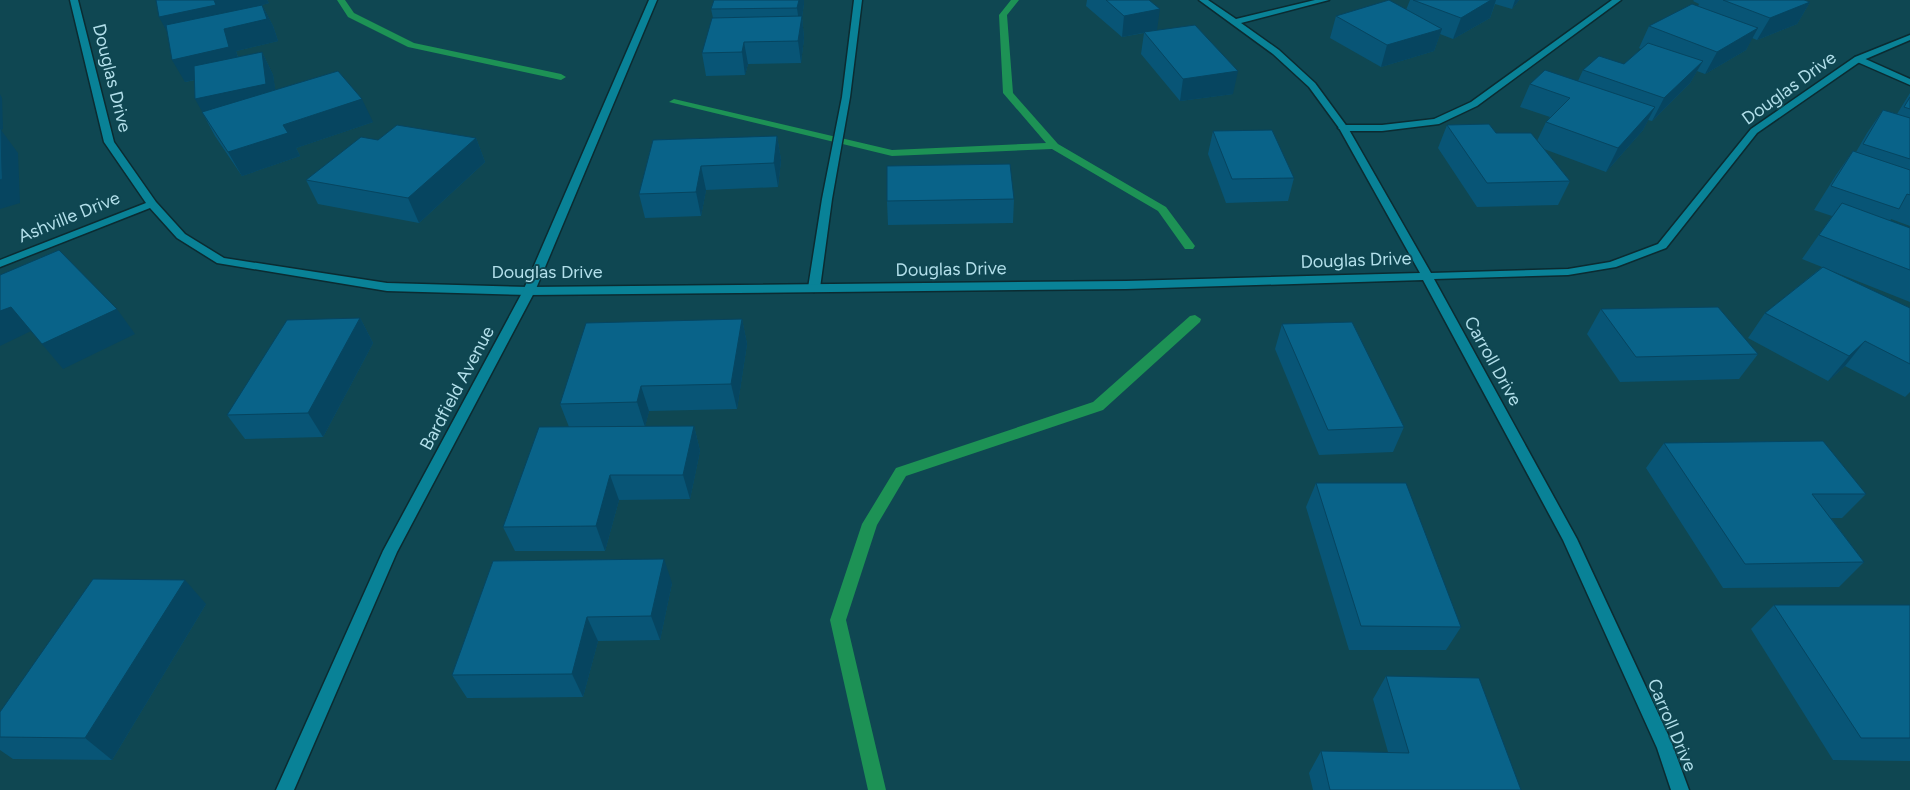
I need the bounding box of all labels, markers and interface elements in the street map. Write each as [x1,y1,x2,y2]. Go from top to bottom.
street label: Douglas Drive [88,21,136,135]
street label: Douglas Drive [1738,46,1841,130]
street label: Ashville Drive [15,187,123,247]
street label: Douglas Drive [1300,247,1412,273]
street label: Douglas Drive [895,257,1007,281]
street label: Douglas Drive [491,261,603,283]
street label: Carroll Drive [1459,312,1527,410]
street label: Bardfield Avenue [415,322,499,454]
street label: Carroll Drive [1643,675,1701,775]

